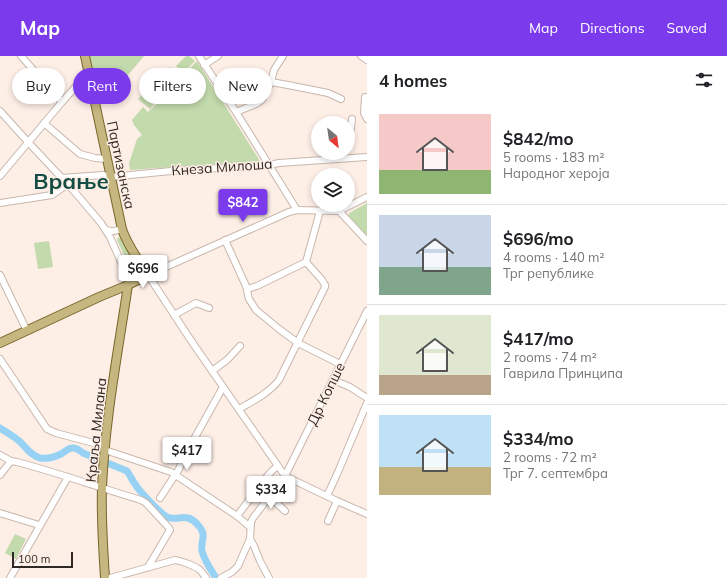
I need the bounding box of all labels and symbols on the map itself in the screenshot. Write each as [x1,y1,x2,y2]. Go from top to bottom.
north arrow [311,116,355,160]
street label: Партизанска [103,119,139,211]
street label: Кнеза Милоша [171,154,273,180]
district label: Врање [33,167,109,195]
pin: $842 [219,189,267,223]
pin: $696 [119,255,167,289]
street label: Др Копше [303,359,349,429]
street label: Краља Милана [82,377,110,483]
pin: $417 [163,437,211,471]
pin: $334 [247,476,295,510]
scale bar [12,550,73,569]

